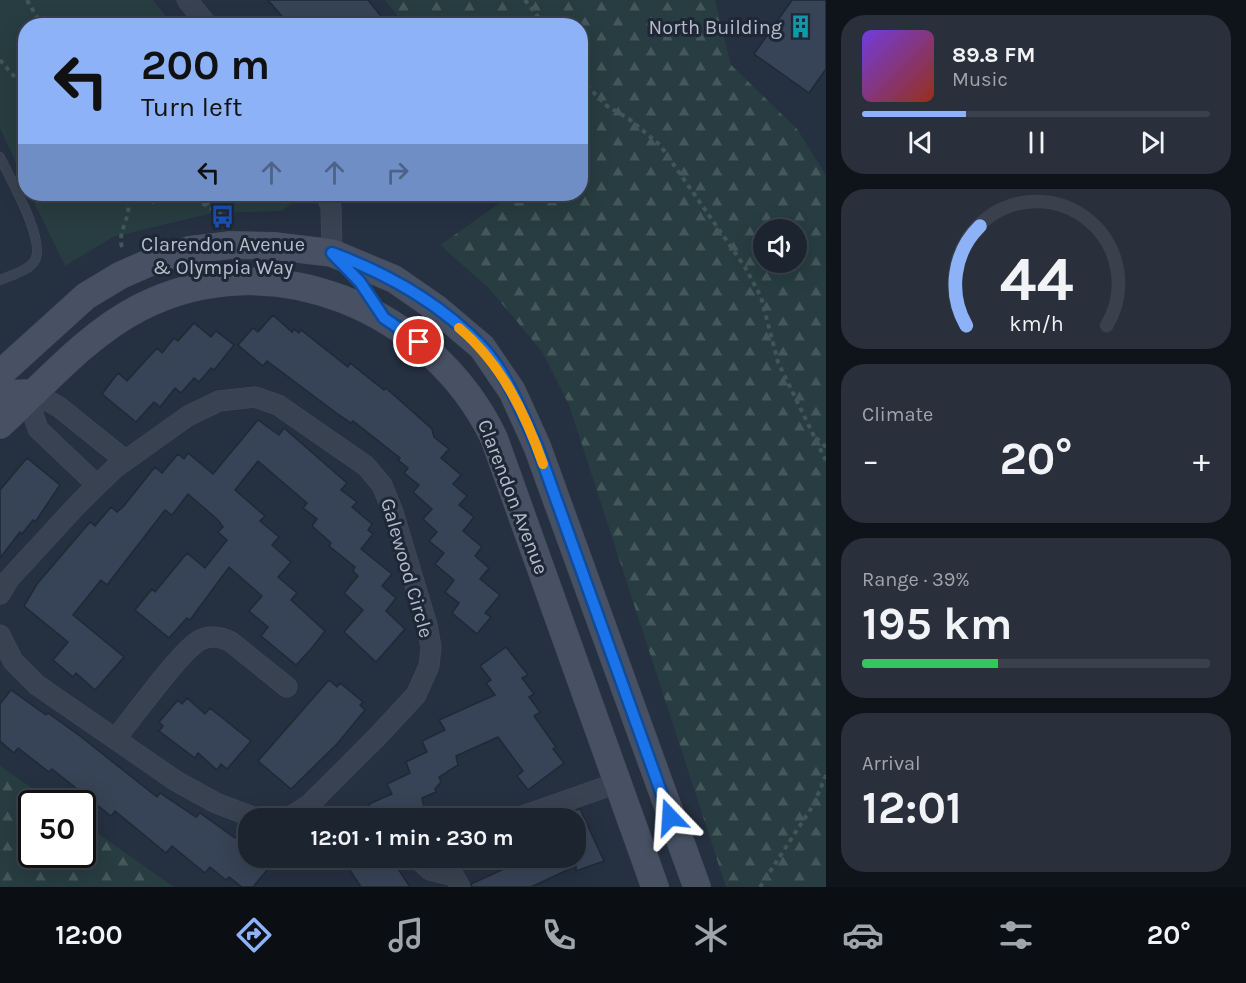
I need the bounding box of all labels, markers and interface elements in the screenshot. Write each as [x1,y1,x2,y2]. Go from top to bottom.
building icon: North Building [787,14,813,40]
place label: North Building [649,16,782,39]
text: 200 m [141,40,270,90]
icon: left [42,42,120,120]
text: 89.8 FM [952,42,1035,68]
text: Music [952,68,1008,91]
text: Turn left [141,91,242,123]
icon: previous [904,126,937,159]
icon: pause [1020,126,1053,159]
icon: next [1136,126,1169,159]
icon: left [192,156,225,189]
icon: ahead [255,156,288,189]
icon: ahead [318,156,351,189]
icon: right [381,156,414,189]
bus stop icon: Clarendon Avenue & Olympia Way [210,204,236,230]
map controls [753,219,807,273]
button: sound [753,219,807,273]
place label: Clarendon Avenue & Olympia Way [141,233,305,279]
text: 44 [999,243,1073,316]
text: km/h [1009,312,1063,337]
pin [393,316,444,367]
icon: arrive [402,325,435,358]
text: Climate [862,403,933,426]
street label: Clarendon Avenue [473,416,553,578]
text: 20° [999,433,1073,485]
text: − [862,441,879,479]
text: + [1193,441,1210,479]
street label: Galewood Circle [376,495,438,641]
text: Range · 39% [862,568,970,591]
text: 195 km [862,598,1012,650]
text: Arrival [862,752,921,775]
text: 12:01 [862,782,962,834]
position arrow [638,785,702,849]
speed limit sign: 50 [18,790,96,868]
text: 12:01 · 1 min · 230 m [310,825,514,851]
icon: directions [233,914,275,956]
icon: music [385,914,427,956]
icon: phone [538,914,580,956]
icon: climate [690,914,732,956]
icon: car [842,914,884,956]
icon: filters [995,914,1037,956]
text: 12:00 [55,919,123,951]
text: 20° [1147,919,1191,951]

